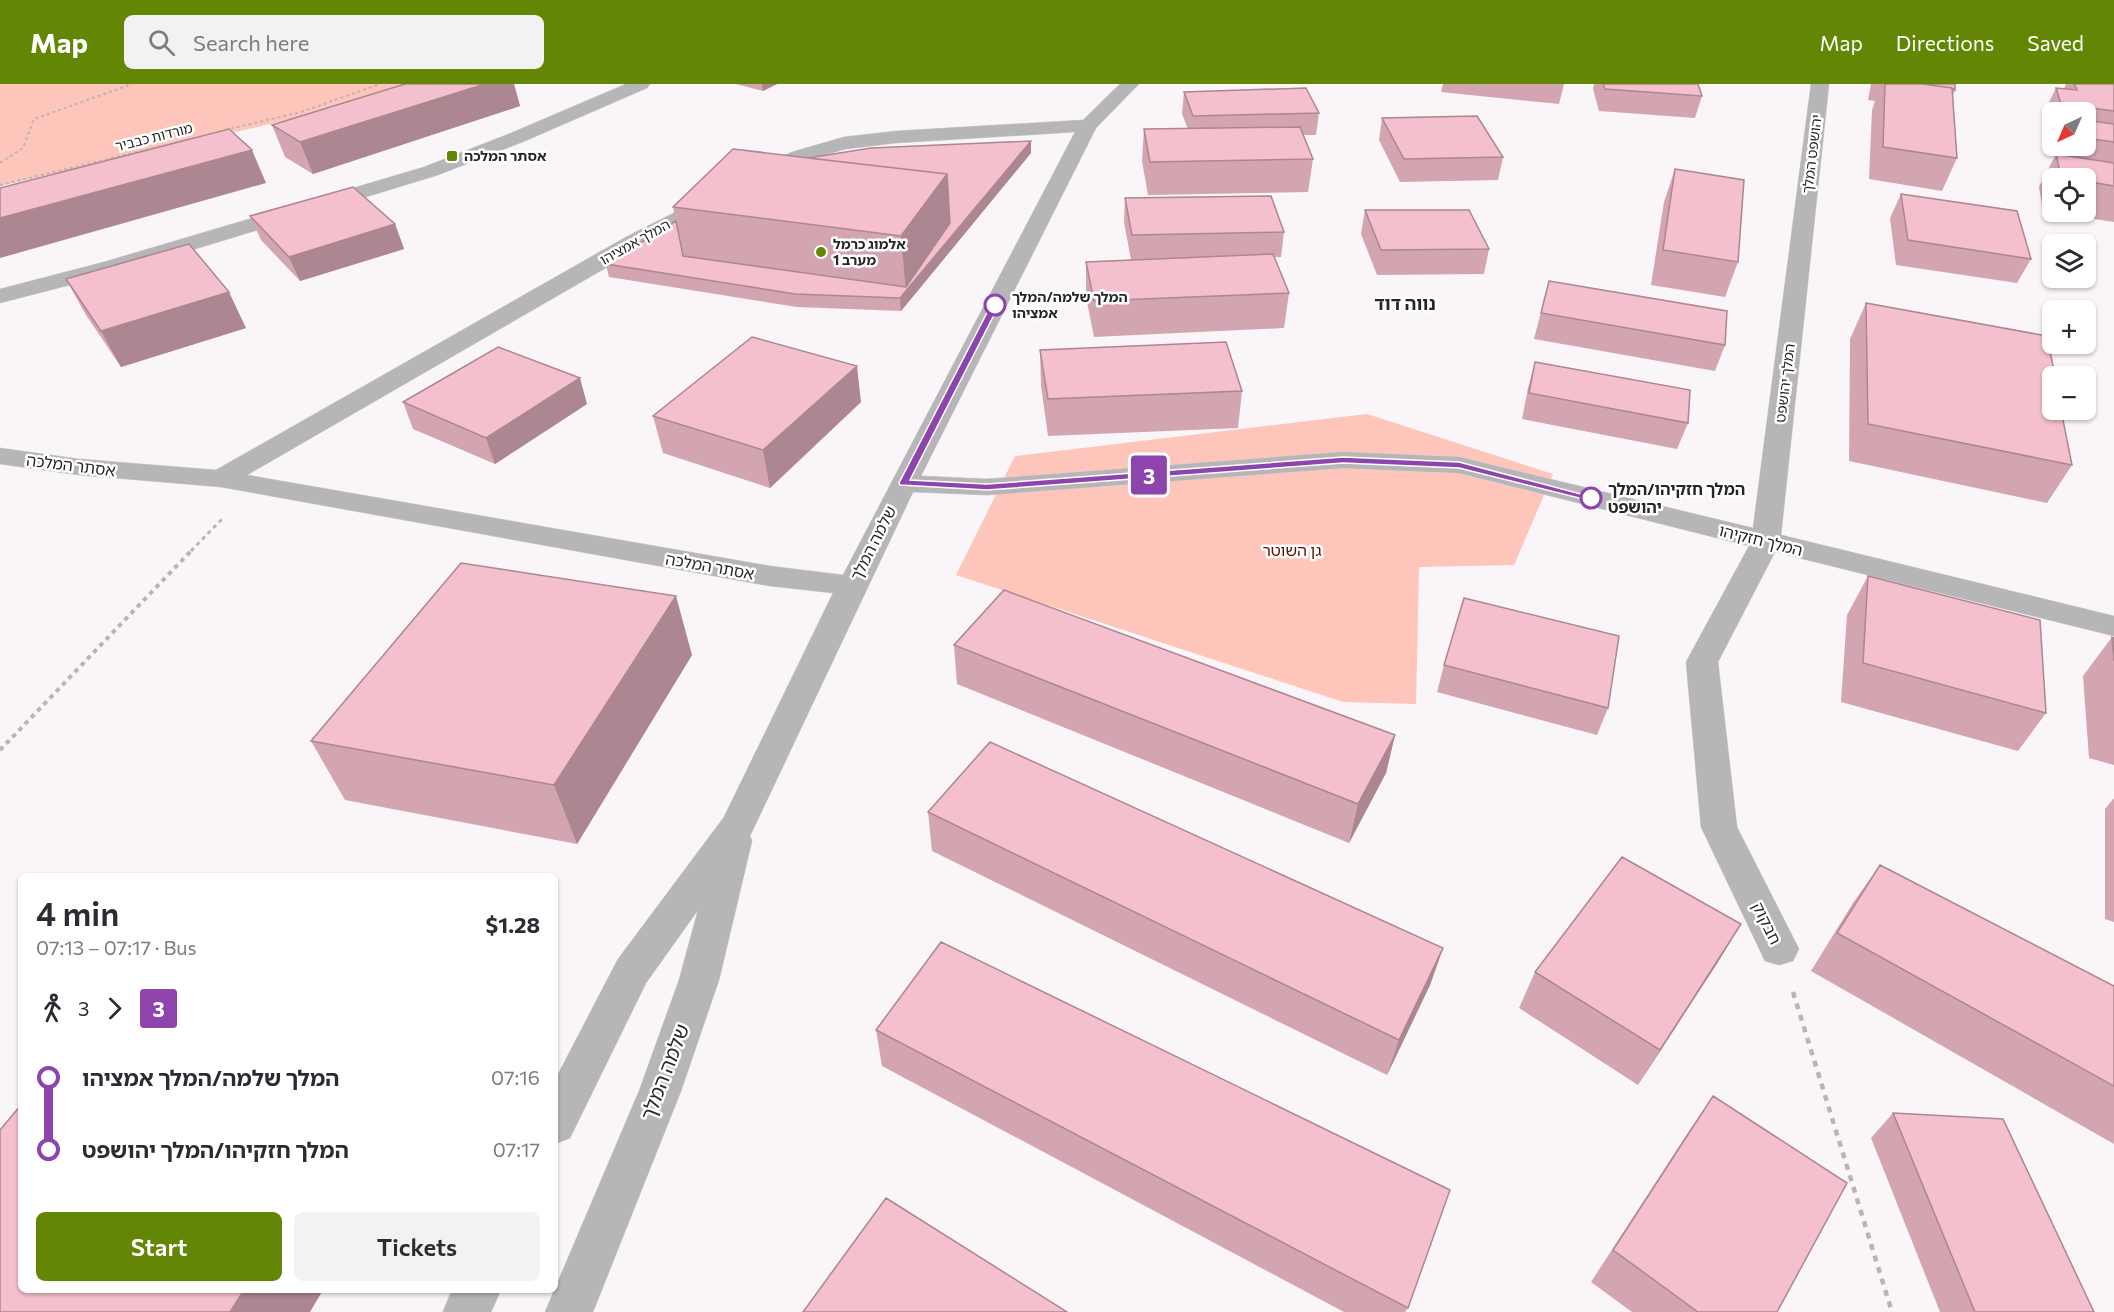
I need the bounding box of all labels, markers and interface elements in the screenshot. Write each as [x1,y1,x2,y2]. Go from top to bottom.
search box [124,15,544,69]
text: Map [30,25,88,59]
icon: search [145,26,178,59]
text: Search here [193,29,309,56]
text: Map [1820,30,1863,55]
text: Directions [1896,30,1994,55]
text: Saved [2027,30,2084,55]
north arrow [2042,102,2096,156]
map controls [2042,102,2096,420]
street label: יהושפט המלך [1798,113,1825,194]
street label: מורדות כבביר [113,119,194,154]
place label: אסתר המלכה [464,147,547,164]
marker: אסתר המלכה [445,149,459,163]
button: locate [2042,168,2096,222]
street label: המלך אמציהו [597,215,673,268]
button: layers [2042,234,2096,288]
place label: אלמוג כרמל מערב 1 [833,235,906,268]
marker: אלמוג כרמל מערב 1 [814,245,828,259]
place label: המלך שלמה/המלך אמציהו [1012,288,1128,321]
district label: נווה דוד [1374,292,1436,314]
marker: המלך שלמה/המלך אמציהו [984,294,1006,316]
button: + [2042,300,2096,354]
street label: המלך יהושפט [1771,342,1798,423]
button: − [2042,366,2096,420]
street label: אסתר המלכה [25,450,117,479]
line badge: 3 [1130,456,1168,494]
text: 3 [1143,463,1155,488]
place label: המלך חזקיהו/המלך יהושפט [1608,479,1745,516]
marker: המלך חזקיהו/המלך יהושפט [1580,487,1602,509]
street label: שלמה המלך [846,502,899,583]
street label: המלך חזקיהו [1717,520,1805,559]
park label: גן השוטר [1263,540,1321,559]
street label: אסתר המלכה [664,548,756,583]
text: 4 min [36,892,119,933]
street label: חבקוק [1749,899,1786,947]
text: $1.28 [486,911,540,938]
text: 07:13 – 07:17 · Bus [36,935,197,959]
icon: walk [36,992,69,1025]
icon: forward [98,992,131,1025]
text: 3 [78,996,89,1020]
text: 3 [152,996,165,1021]
street label: שלמה המלך [635,1020,693,1123]
text: המלך שלמה/המלך אמציהו [82,1064,340,1091]
text: 07:16 [491,1065,540,1089]
text: המלך חזקיהו/המלך יהושפט [82,1136,349,1163]
text: 07:17 [493,1137,540,1161]
button: Start [36,1212,282,1281]
button: Tickets [294,1212,540,1281]

